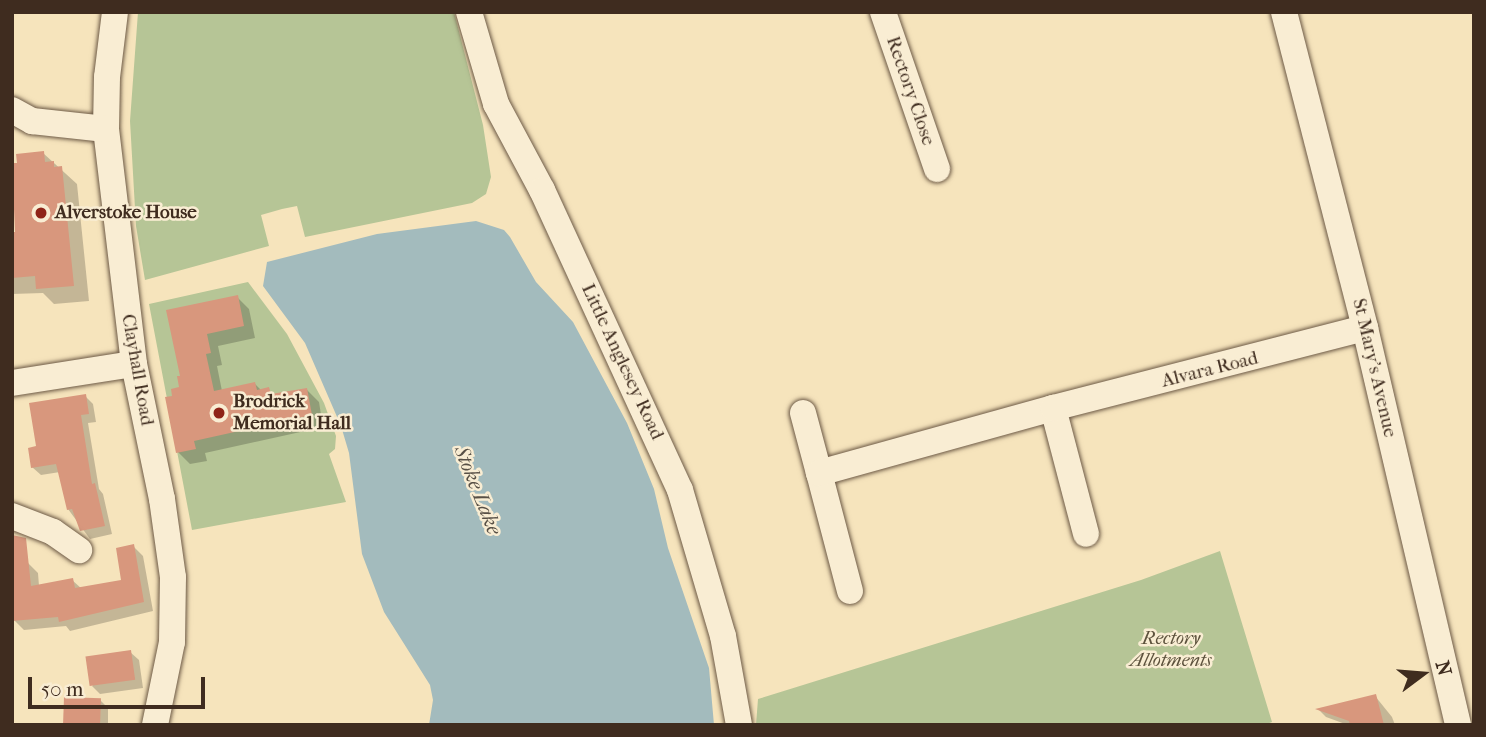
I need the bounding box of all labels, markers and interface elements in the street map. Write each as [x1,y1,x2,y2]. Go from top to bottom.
street label: Rectory Close [881,33,939,149]
place label: Alverstoke House [55,202,197,224]
marker: Alverstoke House [33,205,49,221]
street label: Little Anglesey Road [576,280,668,444]
street label: St Mary's Avenue [1347,296,1401,440]
street label: Clayhall Road [116,312,158,428]
street label: Alvara Road [1159,347,1261,393]
place label: Brodrick Memorial Hall [233,391,351,435]
marker: Brodrick Memorial Hall [211,405,227,421]
water label: Stoke Lake [449,442,507,538]
park label: Rectory Allotments [1130,628,1212,672]
north arrow [1388,639,1458,709]
text: N [1431,658,1456,678]
scale bar [32,664,208,708]
text: 50 m [41,677,84,701]

